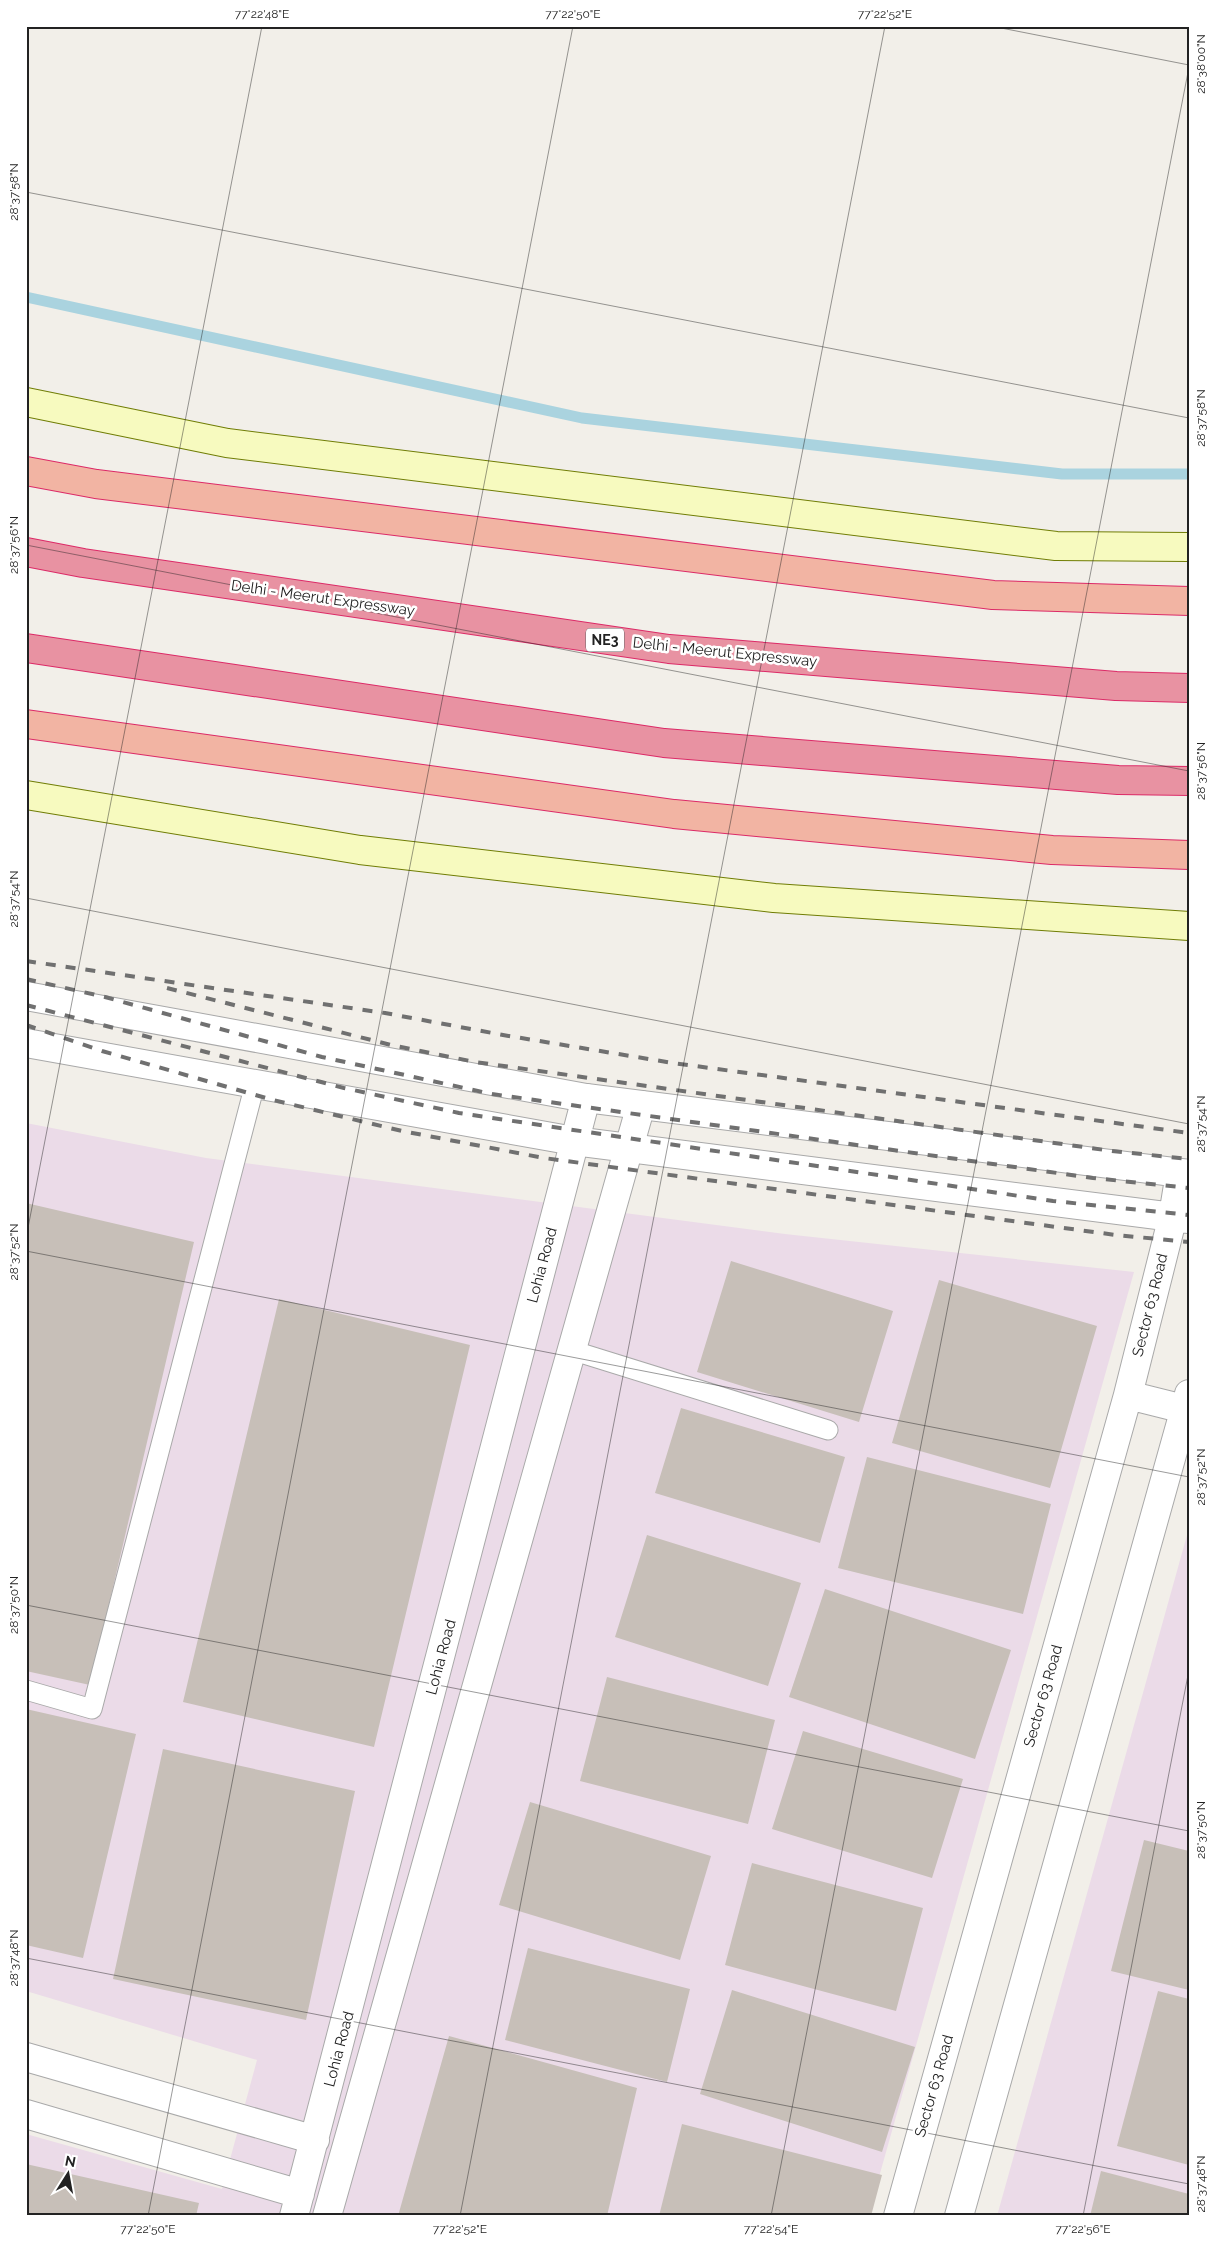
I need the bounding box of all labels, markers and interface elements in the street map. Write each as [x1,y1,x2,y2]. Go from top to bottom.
text: 77°22'48"E [235,7,289,21]
text: 77°22'50"E [545,7,601,21]
text: 77°22'52"E [858,7,912,21]
text: 28°38'00"N [1194,34,1208,94]
text: 28°37'58"N [7,163,21,221]
text: 28°37'58"N [1194,389,1208,447]
text: 28°37'56"N [7,516,21,574]
street label: Delhi - Meerut Expressway [230,576,416,620]
road number: NE3 [586,628,624,652]
street label: Delhi - Meerut Expressway [632,633,818,671]
text: 28°37'56"N [1194,742,1208,800]
text: 28°37'54"N [7,870,21,928]
text: 28°37'54"N [1194,1095,1208,1153]
text: 28°37'52"N [7,1224,21,1280]
street label: Lohia Road [523,1225,561,1305]
street label: Sector 63 Road [1128,1252,1172,1358]
text: 28°37'52"N [1194,1449,1208,1505]
text: 28°37'50"N [7,1576,21,1634]
street label: Lohia Road [422,1617,460,1697]
street label: Sector 63 Road [1020,1643,1066,1749]
text: 28°37'50"N [1194,1801,1208,1859]
text: 28°37'48"N [7,1930,21,1987]
street label: Lohia Road [320,2009,358,2089]
street label: Sector 63 Road [911,2033,957,2139]
north arrow [42,2150,92,2200]
text: N [64,2152,77,2170]
text: 28°37'48"N [1194,2156,1208,2213]
text: 77°22'50"E [120,2222,176,2236]
text: 77°22'52"E [433,2222,487,2236]
text: 77°22'54"E [744,2222,798,2236]
text: 77°22'56"E [1055,2222,1111,2236]

